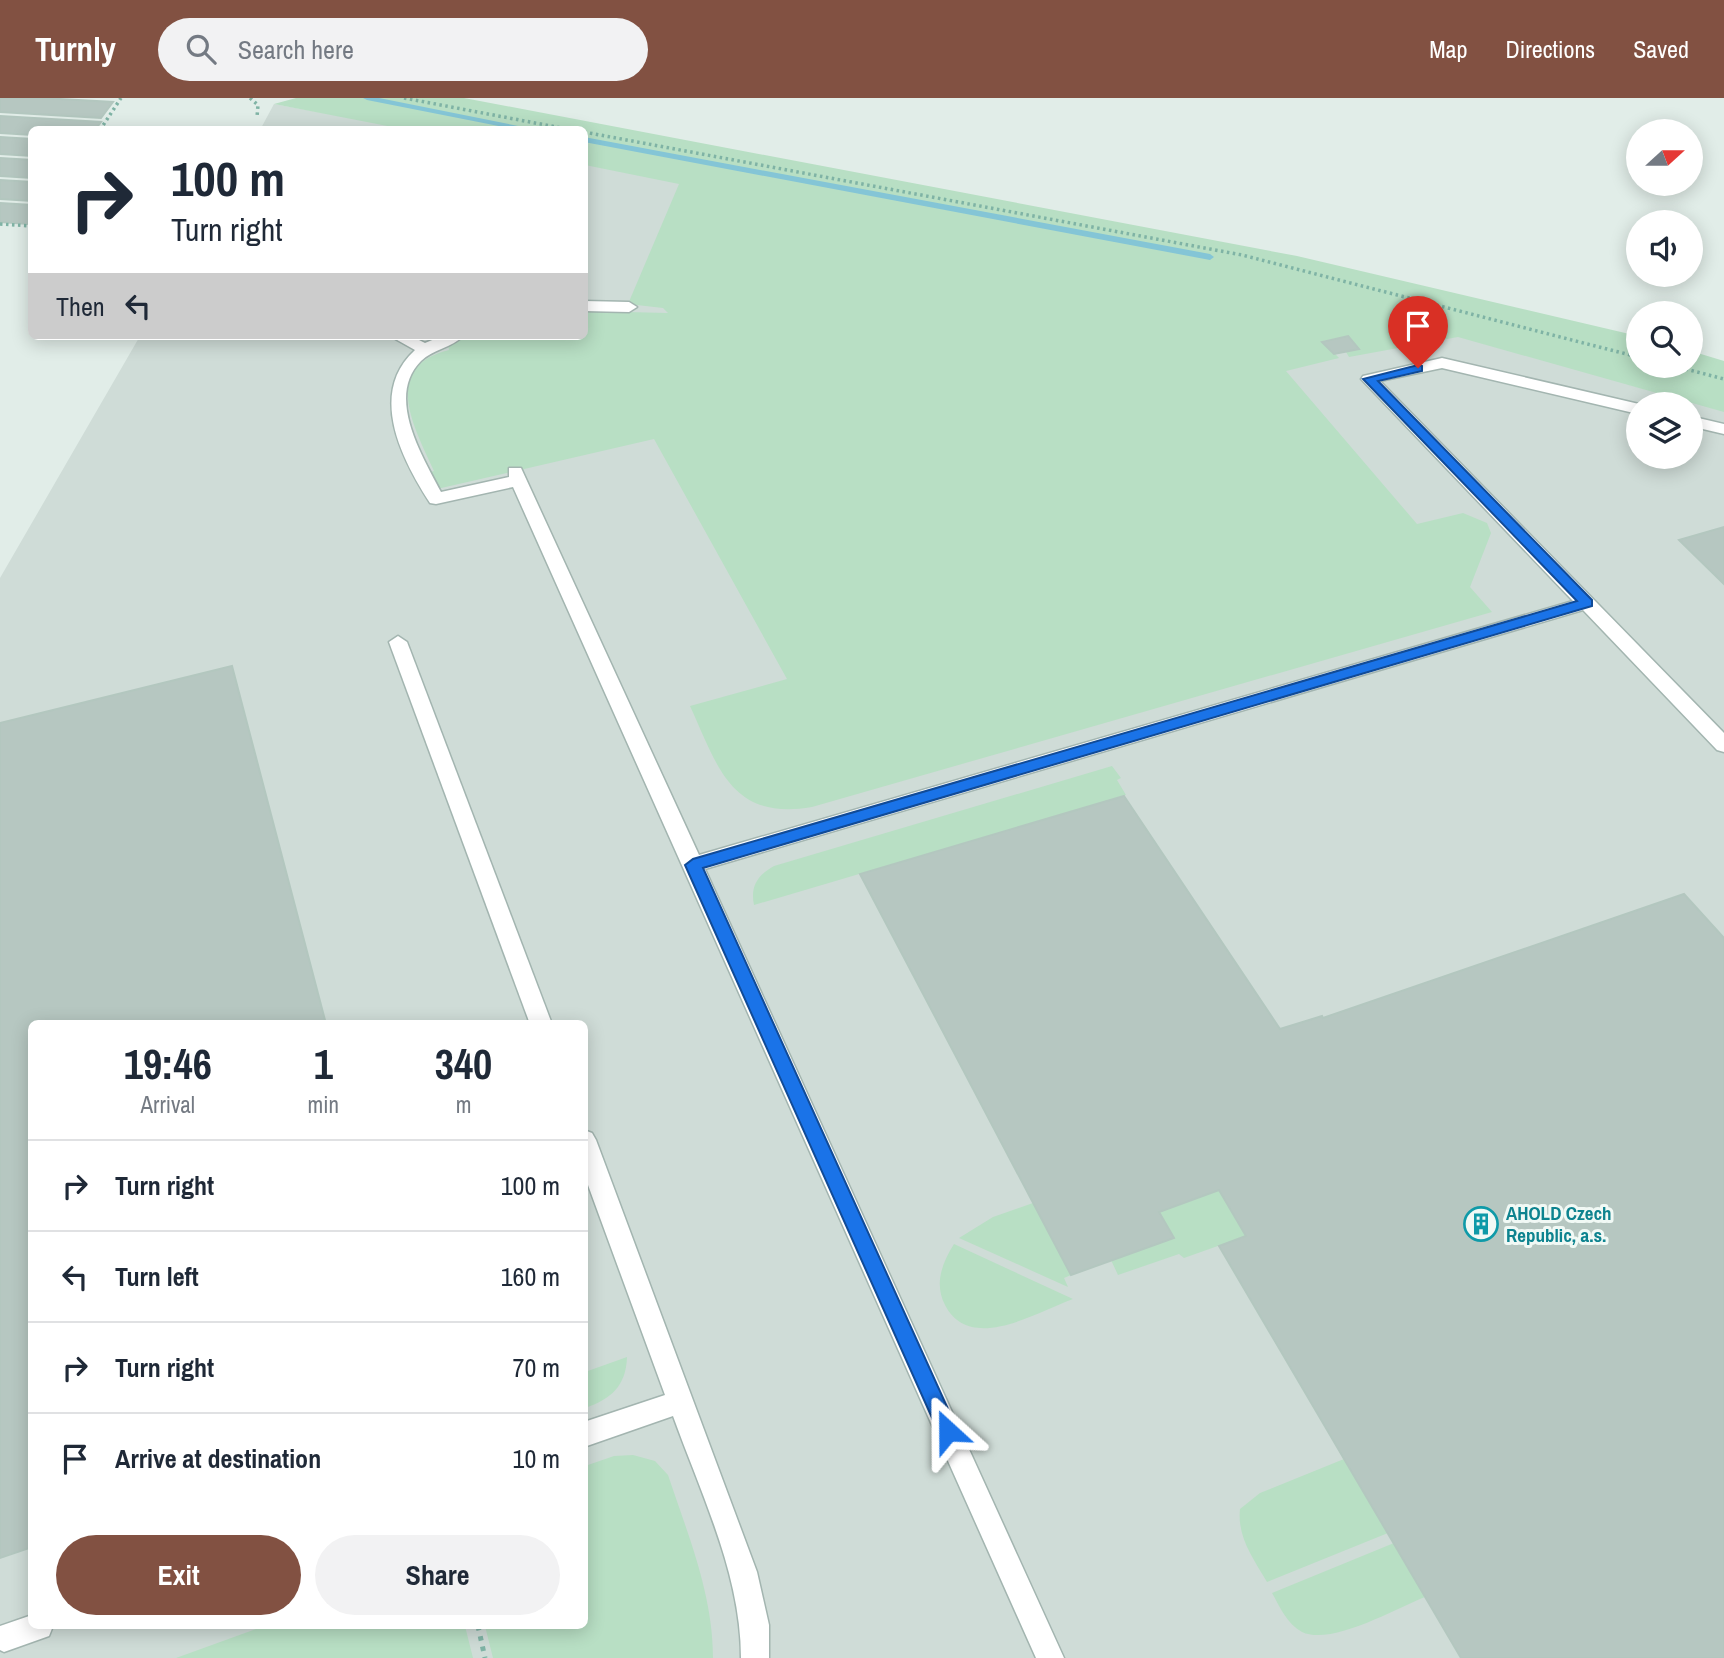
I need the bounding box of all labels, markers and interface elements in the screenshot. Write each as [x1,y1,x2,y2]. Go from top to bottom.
search box [158,18,648,81]
text: Turnly [35,27,116,71]
icon: search [182,30,220,68]
text: Search here [238,32,354,67]
text: Map [1429,33,1467,65]
text: Directions [1505,33,1595,65]
text: Saved [1633,33,1689,65]
north arrow [1626,119,1703,196]
map controls [1626,119,1703,469]
text: 100 m [171,145,285,211]
icon: right [56,154,147,245]
text: Turn right [171,208,283,251]
button: sound [1626,210,1703,287]
icon: left [119,287,157,325]
text: Then [56,289,105,324]
pin [1388,296,1448,368]
button: search [1626,301,1703,378]
icon: arrive [1399,307,1437,345]
button: layers [1626,392,1703,469]
text: 19:46 [124,1036,212,1092]
text: 1 [314,1036,333,1092]
text: 340 [435,1036,492,1092]
text: Arrival [141,1089,195,1120]
text: min [308,1089,339,1120]
text: m [456,1089,471,1120]
icon: right [56,1167,94,1205]
text: Turn right [115,1168,214,1203]
text: 100 m [501,1168,560,1203]
place label: AHOLD Czech Republic, a.s. [1506,1200,1612,1248]
building icon: AHOLD Czech Republic, a.s. [1462,1205,1500,1243]
icon: left [56,1258,94,1296]
text: Turn left [115,1259,199,1294]
text: 160 m [501,1259,560,1294]
icon: right [56,1349,94,1387]
text: Turn right [115,1350,214,1385]
text: 70 m [513,1350,560,1385]
position arrow [911,1394,985,1468]
icon: arrive [56,1440,94,1478]
text: Arrive at destination [115,1441,321,1476]
text: 10 m [513,1441,560,1476]
button: Exit [56,1535,301,1615]
button: Share [315,1535,560,1615]

